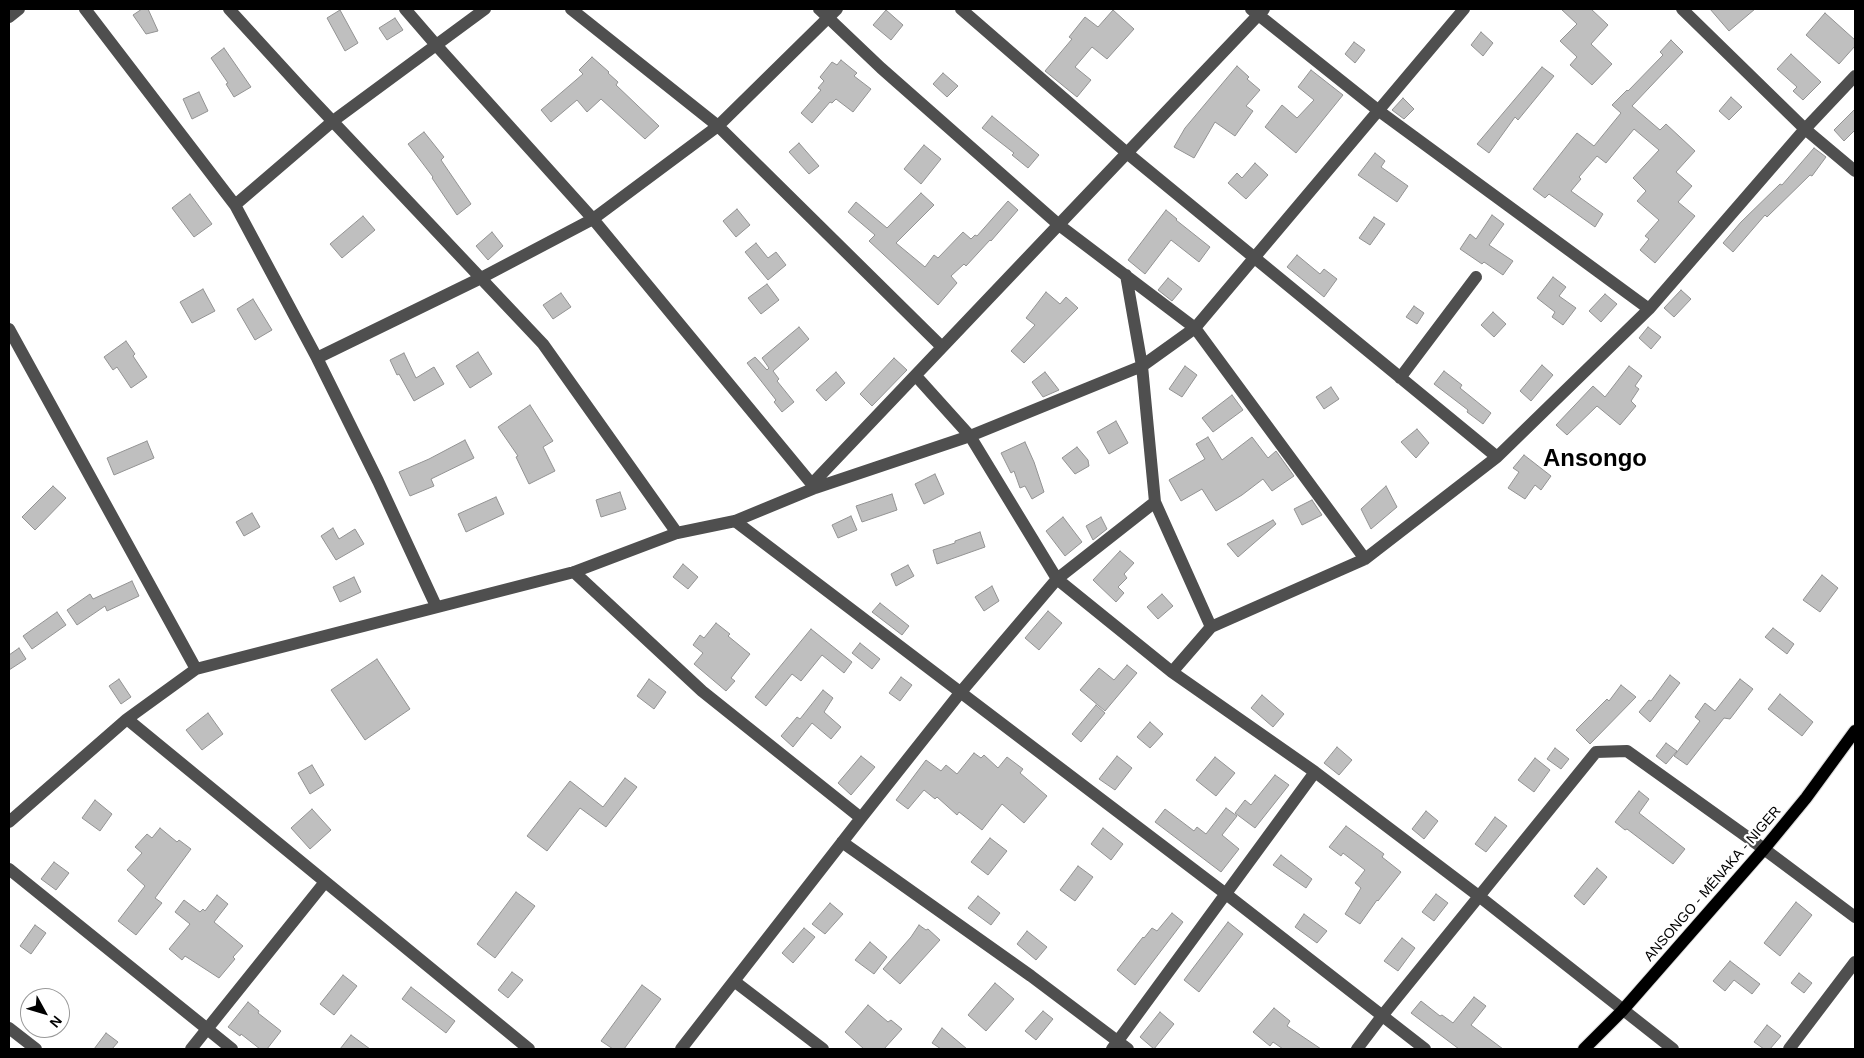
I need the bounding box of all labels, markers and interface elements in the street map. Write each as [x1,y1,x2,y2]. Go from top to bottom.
district label: Ansongo [1543,445,1647,473]
street label: ANSONGO - MÉNAKA - NIGER [1641,803,1785,965]
north arrow [20,988,70,1038]
text: N [46,1013,65,1031]

